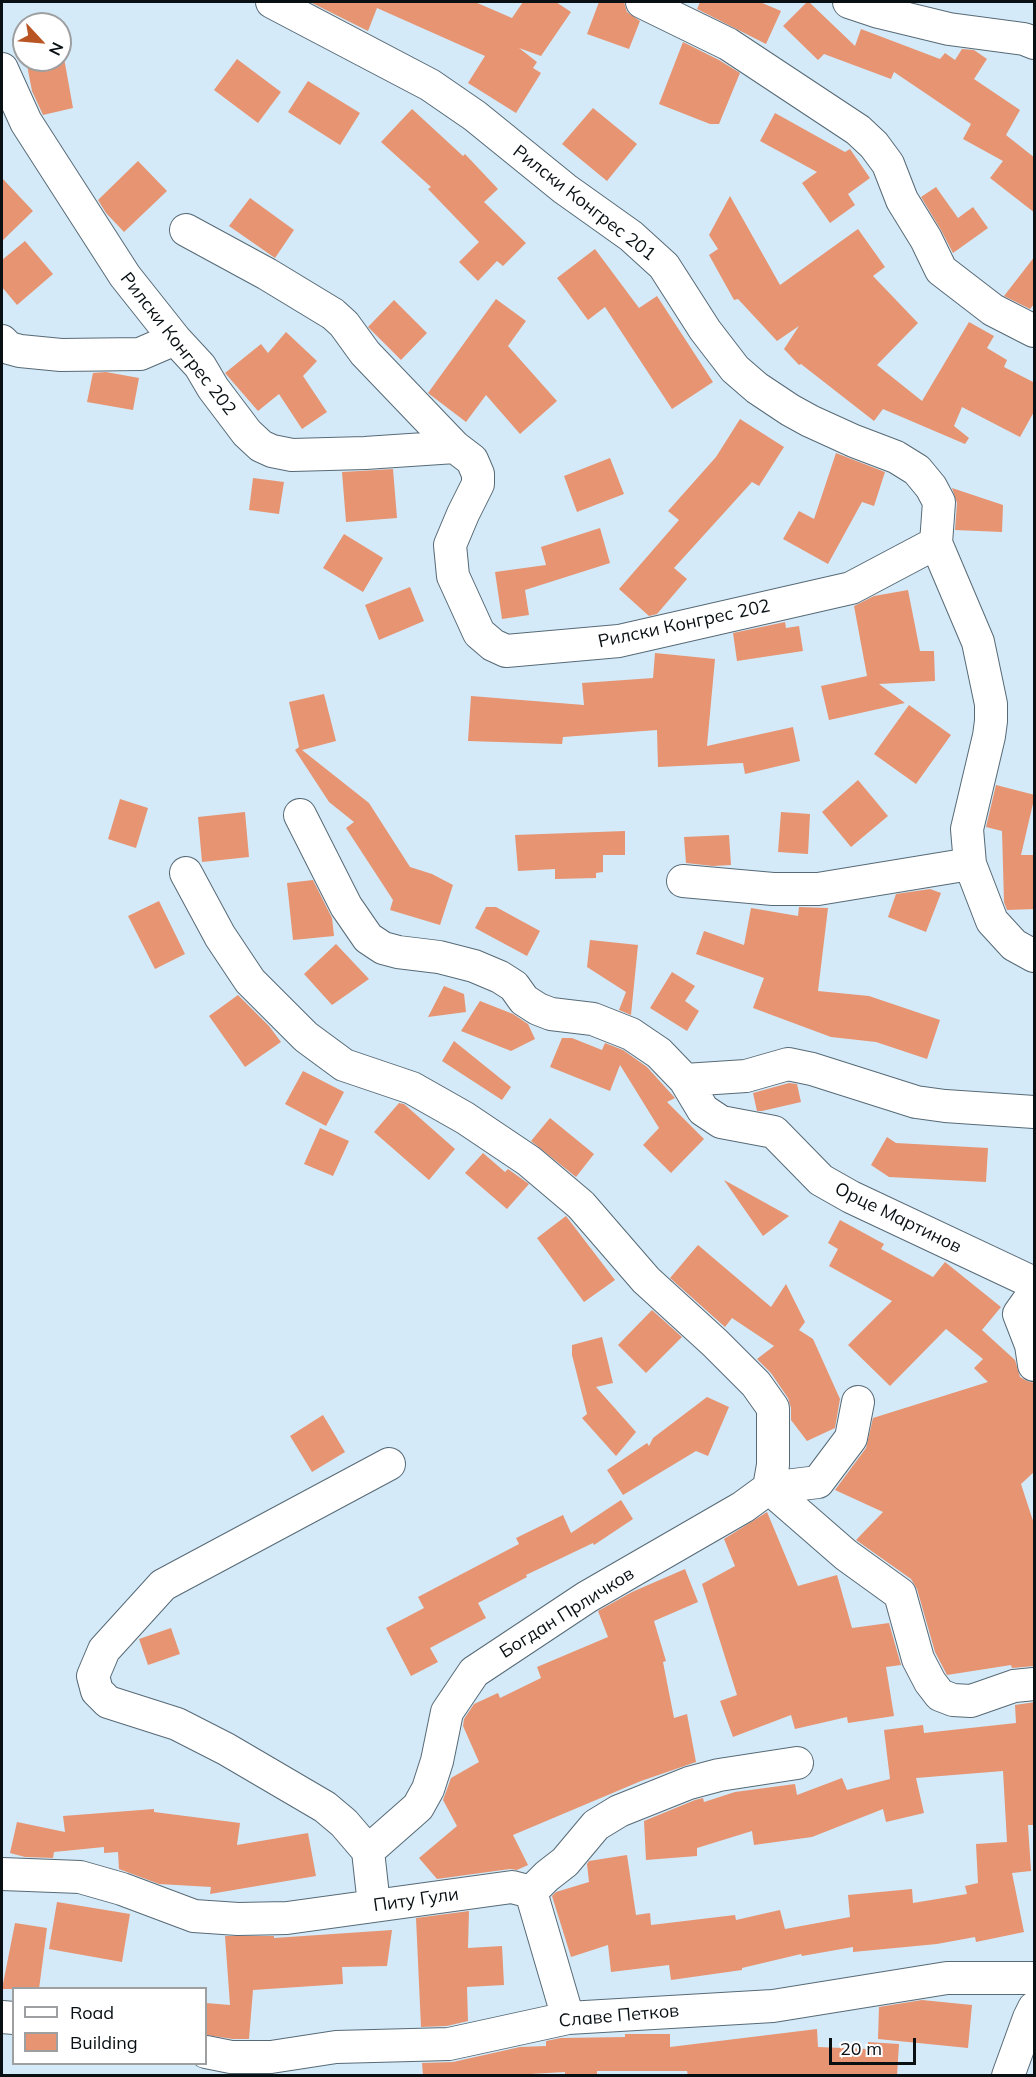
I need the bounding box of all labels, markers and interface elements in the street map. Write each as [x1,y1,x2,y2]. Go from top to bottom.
north arrow [12,12,72,72]
text: N [45,39,68,59]
street label: Рилски Конгрес 201 [508,141,660,265]
street label: Рилски Конгрес 202 [116,268,240,420]
street label: Рилски Конгрес 202 [596,595,772,653]
street label: Орце Мартинов [831,1178,965,1258]
street label: Богдан Прличков [496,1563,638,1663]
street label: Питу Гули [372,1883,460,1917]
legend [12,1987,207,2065]
street label: Славе Петков [558,2000,680,2032]
text: Road [70,2001,114,2024]
scale bar [832,2026,919,2064]
text: Building [70,2031,138,2054]
text: 20 m [840,2037,882,2060]

